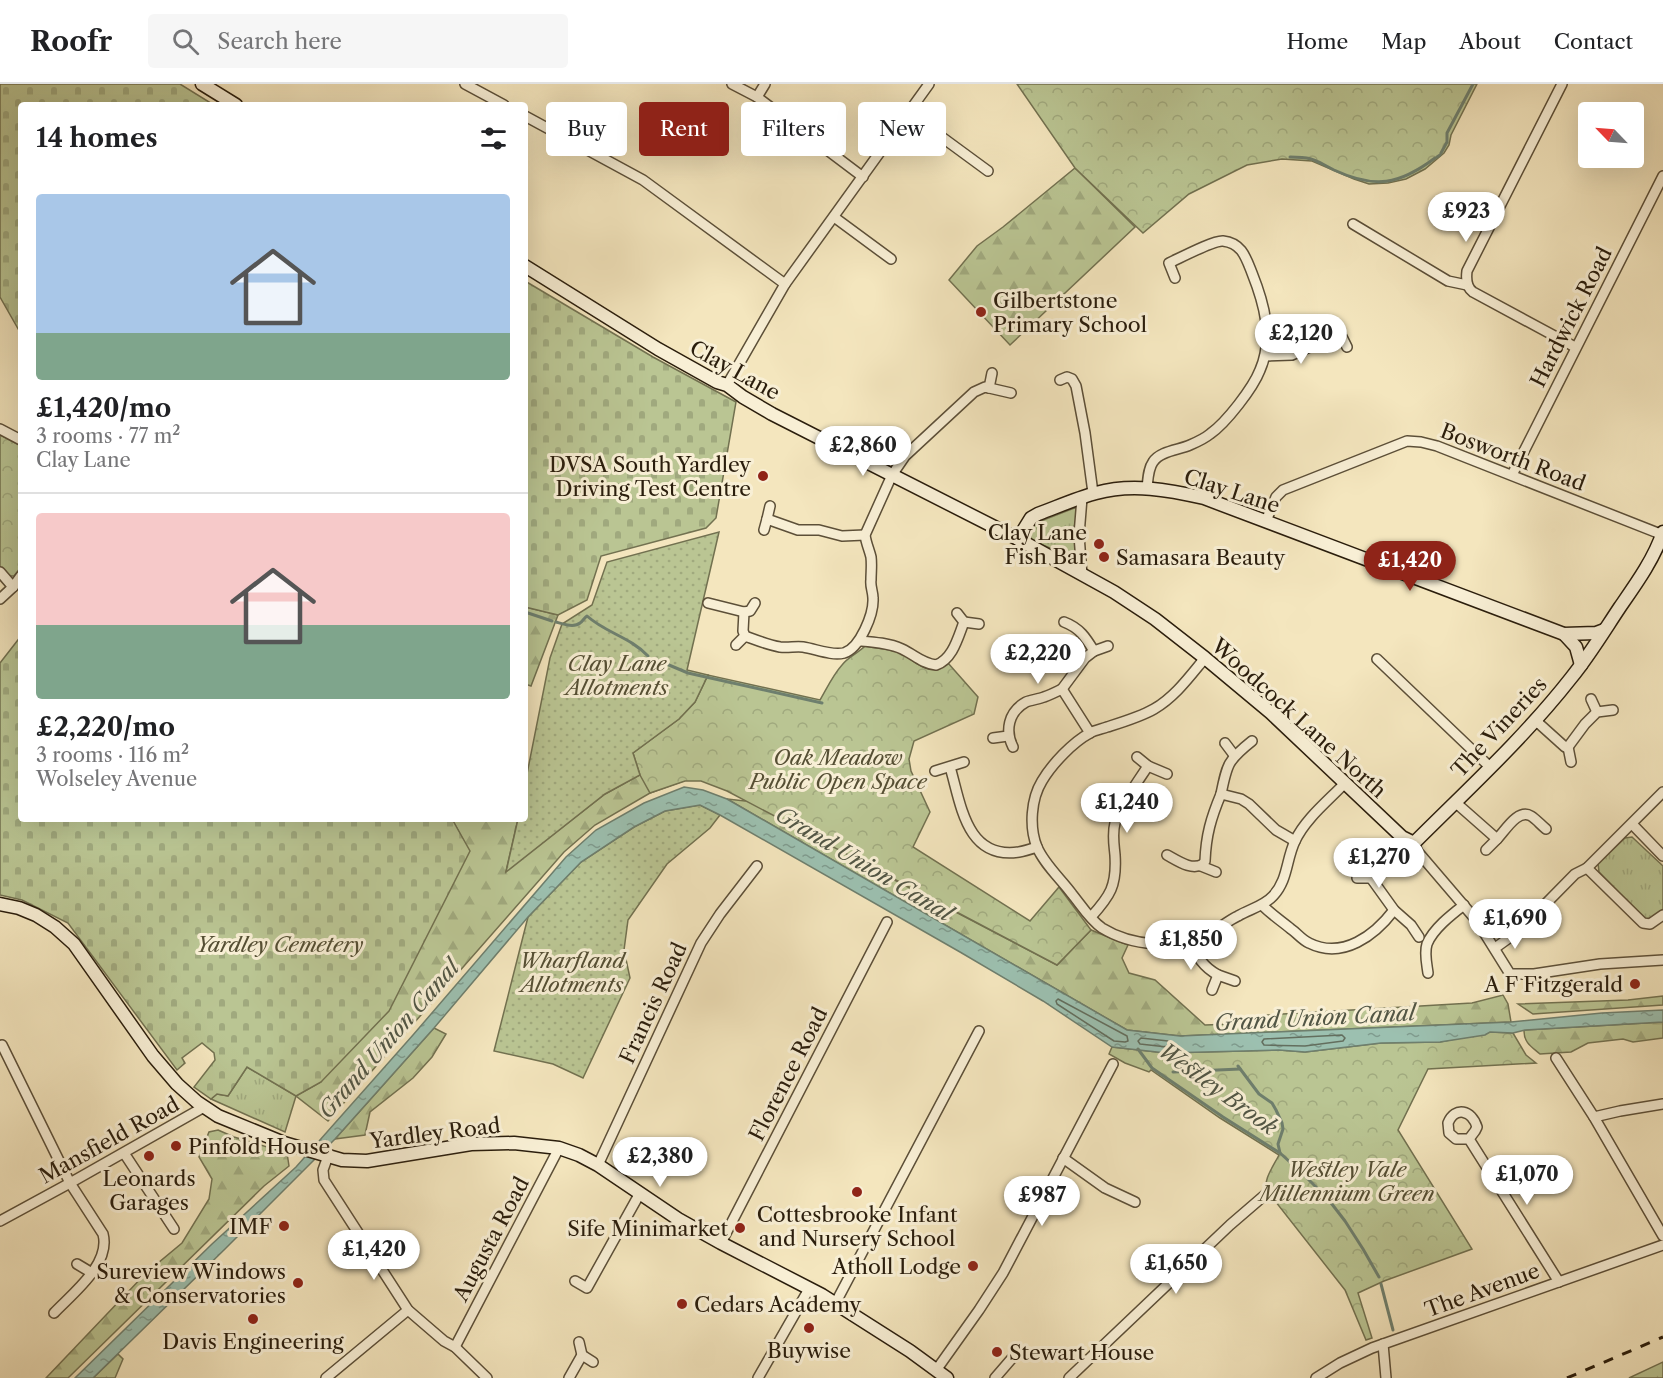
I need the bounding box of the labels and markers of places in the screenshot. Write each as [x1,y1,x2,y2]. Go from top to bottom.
pin: £923 [1430,192,1502,243]
place label: Gilbertstone Primary School [993,288,1147,337]
marker: Gilbertstone Primary School [974,305,988,319]
pin: £2,120 [1252,314,1350,365]
pin: £2,860 [814,426,912,477]
place label: DVSA South Yardley Driving Test Centre [549,452,751,501]
marker: DVSA South Yardley Driving Test Centre [756,469,770,483]
place label: Clay Lane Fish Bar [988,520,1087,569]
marker: Clay Lane Fish Bar [1092,537,1106,551]
pin: £1,420 [1361,541,1459,592]
place label: Samasara Beauty [1116,545,1285,570]
marker: Samasara Beauty [1097,550,1111,564]
pin: £2,220 [989,634,1087,685]
pin: £1,240 [1078,783,1176,834]
pin: £1,270 [1330,838,1428,889]
pin: £1,690 [1466,899,1564,950]
pin: £1,850 [1142,920,1240,971]
place label: A F Fitzgerald [1483,972,1623,997]
marker: A F Fitzgerald [1628,977,1642,991]
place label: Pinfold House [188,1134,330,1159]
pin: £2,380 [611,1137,709,1188]
marker: Pinfold House [169,1139,183,1153]
marker: Leonards Garages [142,1149,156,1163]
pin: £1,070 [1478,1155,1576,1206]
place label: Leonards Garages [102,1166,196,1215]
pin: £987 [1006,1176,1078,1227]
marker: Cottesbrooke Infant and Nursery School [850,1185,864,1199]
place label: Cottesbrooke Infant and Nursery School [757,1202,958,1251]
place label: IMF [229,1214,272,1239]
place label: Sife Minimarket [567,1216,729,1241]
marker: IMF [277,1219,291,1233]
marker: Sife Minimarket [733,1221,747,1235]
pin: £1,420 [325,1230,423,1281]
pin: £1,650 [1127,1244,1225,1295]
place label: Atholl Lodge [831,1254,961,1279]
place label: Sureview Windows & Conservatories [96,1259,286,1308]
marker: Atholl Lodge [966,1259,980,1273]
marker: Sureview Windows & Conservatories [291,1276,305,1290]
place label: Cedars Academy [694,1292,861,1317]
marker: Cedars Academy [675,1297,689,1311]
marker: Davis Engineering [246,1312,260,1326]
marker: Buywise [802,1321,816,1335]
place label: Davis Engineering [162,1329,345,1354]
place label: Buywise [767,1338,851,1363]
place label: Stewart House [1009,1340,1154,1365]
marker: Stewart House [990,1345,1004,1359]

